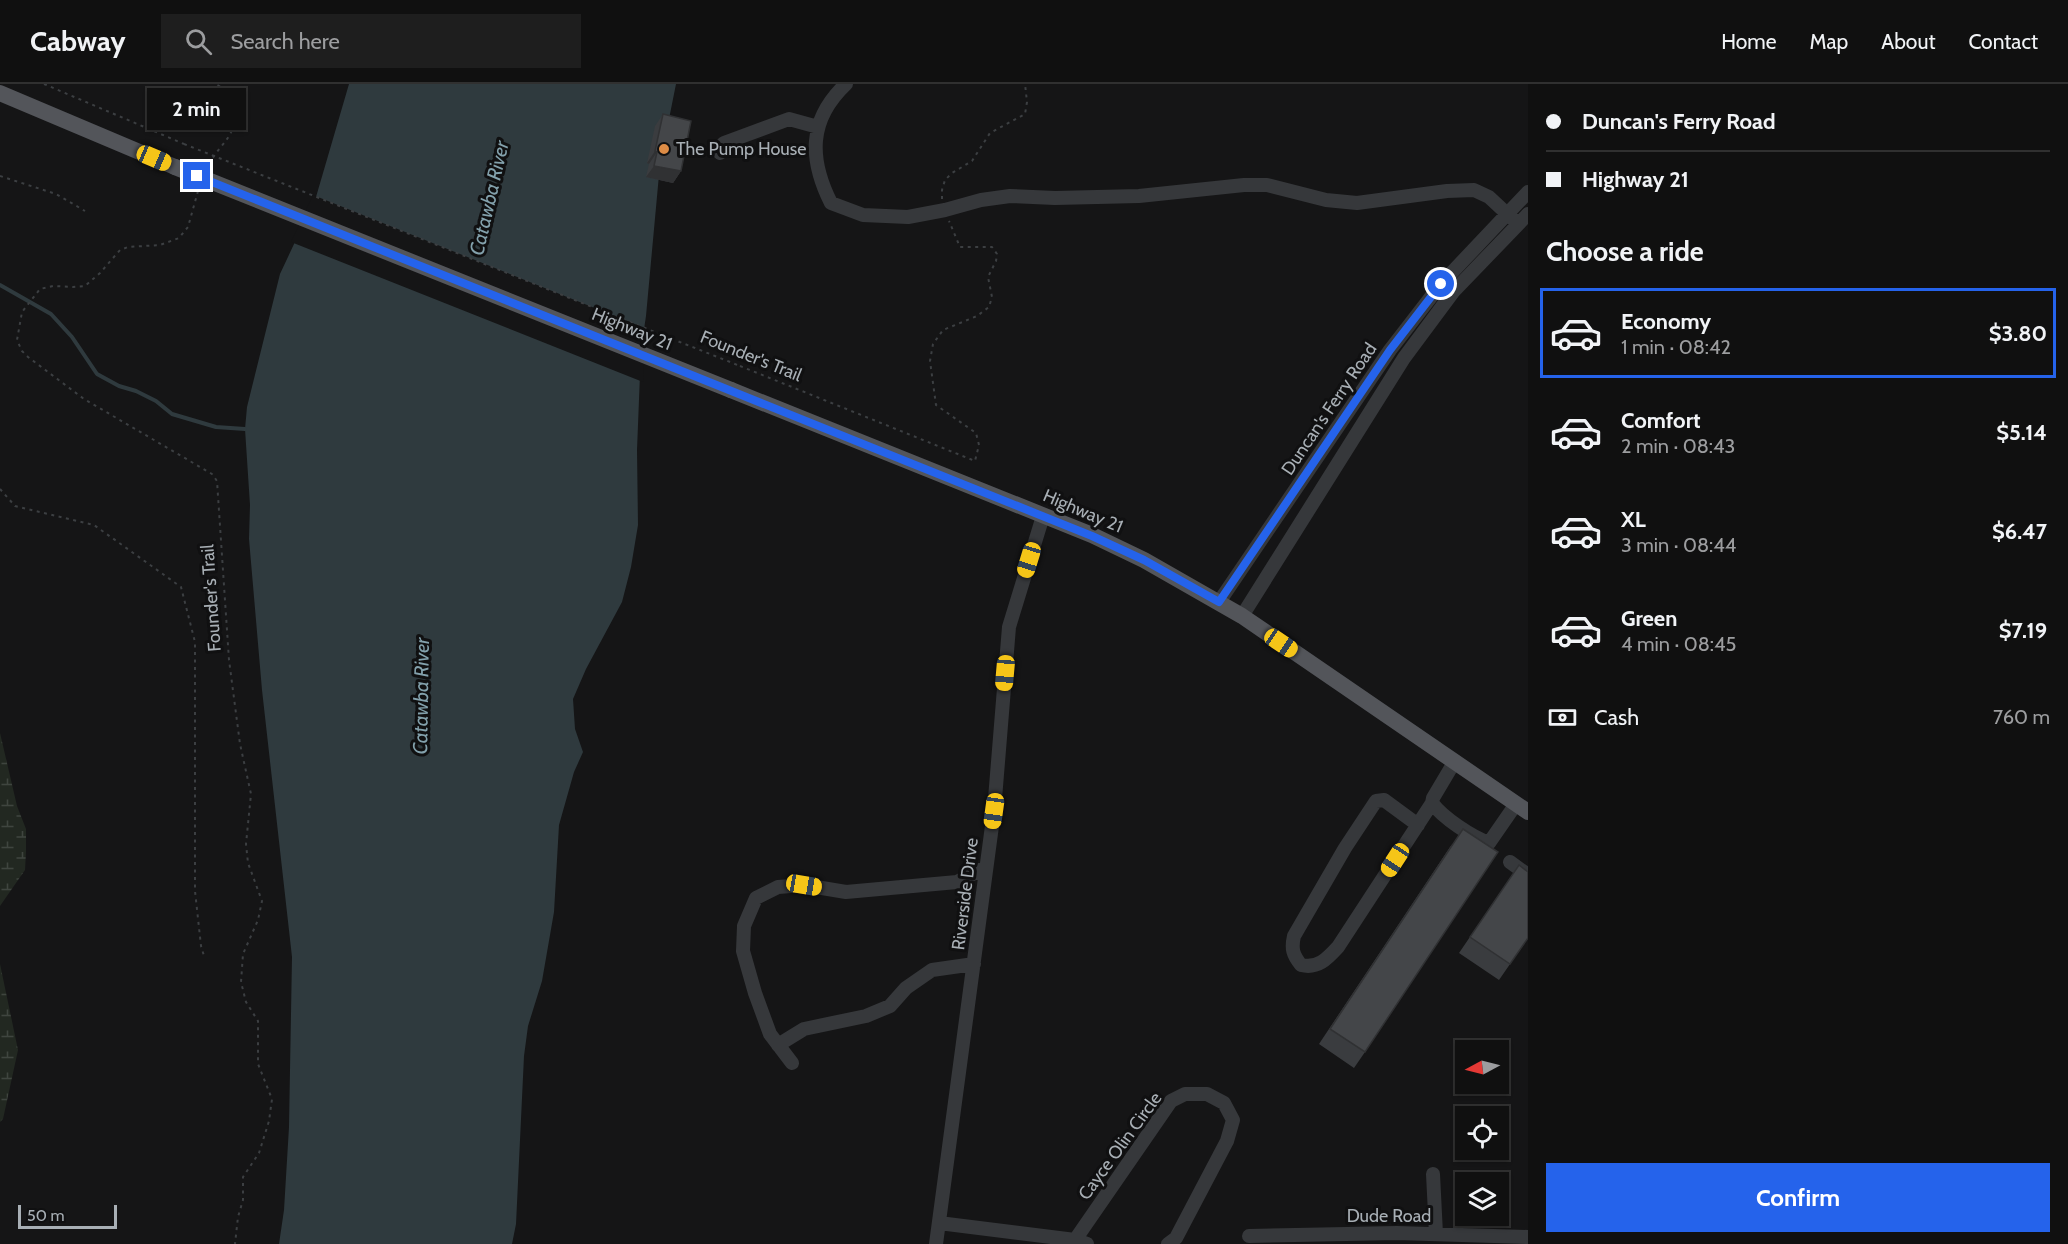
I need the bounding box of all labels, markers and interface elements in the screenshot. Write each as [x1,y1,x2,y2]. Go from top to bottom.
search box [161,14,581,68]
text: Cabway [30,24,125,58]
icon: search [182,25,215,58]
text: Search here [230,28,340,55]
text: Home [1721,29,1777,54]
text: Map [1810,29,1848,54]
text: About [1881,29,1935,54]
text: Contact [1968,29,2038,54]
callout: 2 min [148,89,246,131]
text: 2 min [172,97,221,121]
text: Duncan's Ferry Road [1582,108,1776,135]
water label: Catawba River [464,138,514,258]
place label: The Pump House [676,138,806,160]
marker: The Pump House [657,142,671,156]
car [134,143,174,173]
route end [183,162,210,189]
text: Highway 21 [1582,166,1689,193]
text: Choose a ride [1546,235,1704,268]
route start [1427,270,1454,297]
street label: Highway 21 [589,303,675,355]
icon: car [1549,306,1603,360]
text: Economy [1621,308,1711,335]
text: $3.80 [1989,320,2047,347]
street label: Founder's Trail [697,326,806,387]
text: 1 min · 08:42 [1621,335,1731,359]
street label: Duncan's Ferry Road [1277,339,1381,479]
icon: car [1549,405,1603,459]
text: Comfort [1621,407,1700,434]
text: $5.14 [1996,419,2047,446]
text: 2 min · 08:43 [1621,434,1735,458]
street label: Highway 21 [1040,484,1126,538]
icon: car [1549,504,1603,558]
text: XL [1621,506,1646,533]
text: $6.47 [1992,518,2047,545]
text: 3 min · 08:44 [1621,533,1736,557]
car [1015,540,1043,580]
street label: Founder's Trail [196,543,226,652]
icon: car [1549,603,1603,657]
text: Green [1621,605,1677,632]
text: $7.19 [1999,617,2047,644]
car [1261,625,1301,661]
text: 4 min · 08:45 [1621,632,1736,656]
water label: Catawba River [408,637,434,755]
car [994,654,1016,692]
icon: cash [1546,701,1579,734]
text: Cash [1594,704,1639,731]
text: 760 m [1993,705,2050,729]
car [983,792,1005,830]
street label: Riverside Drive [947,837,983,951]
car [1378,840,1412,880]
car [785,873,823,897]
north arrow [1455,1040,1509,1094]
map controls [1455,1040,1509,1226]
street label: Cayce Olin Circle [1073,1088,1167,1204]
button: locate [1455,1106,1509,1160]
button: Confirm [1546,1163,2050,1232]
button: layers [1455,1172,1509,1226]
scale bar [18,1202,117,1230]
street label: Dude Road [1347,1205,1431,1227]
text: 50 m [27,1206,64,1225]

